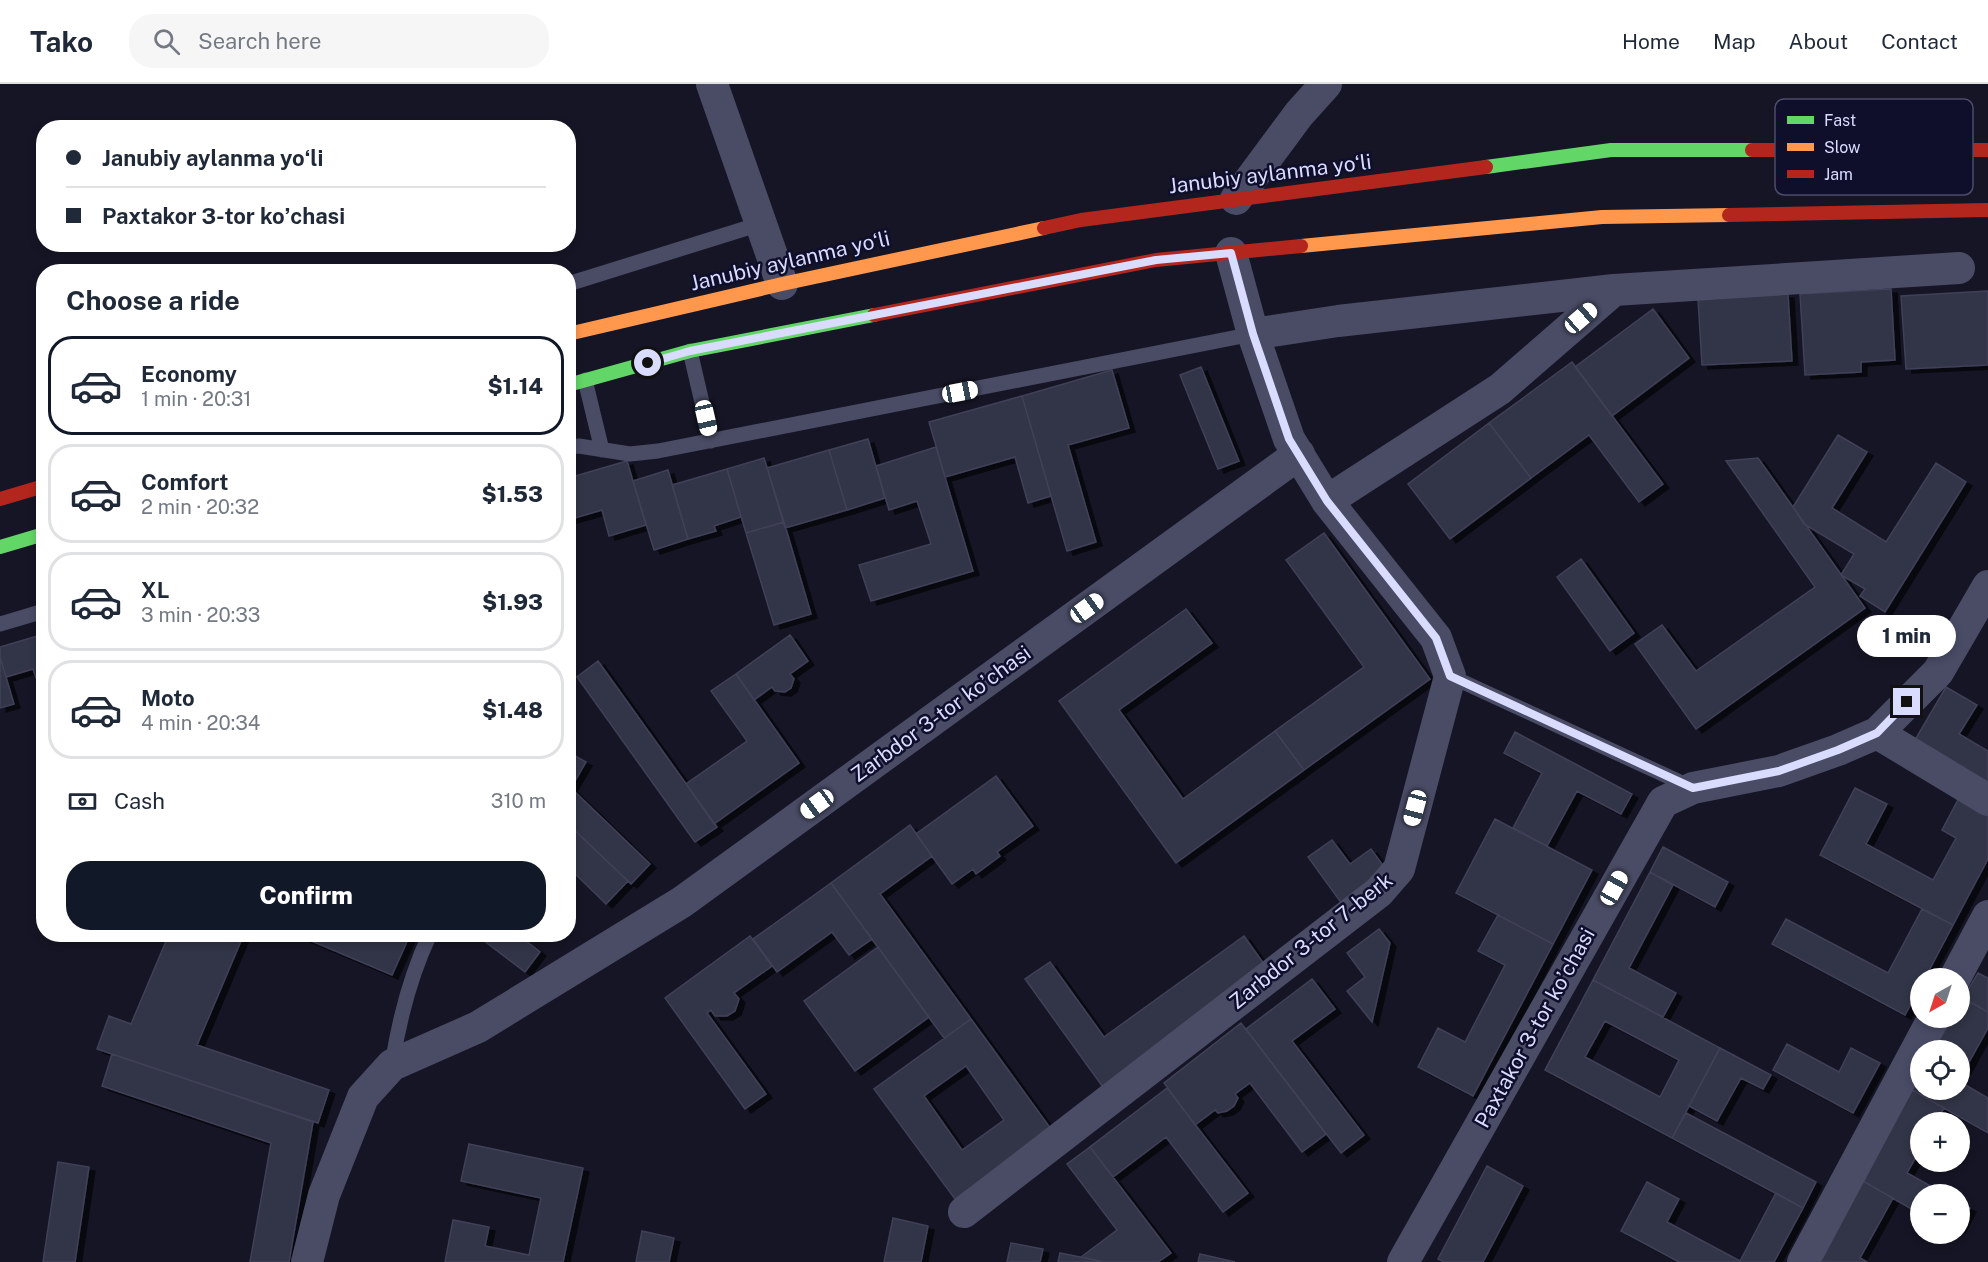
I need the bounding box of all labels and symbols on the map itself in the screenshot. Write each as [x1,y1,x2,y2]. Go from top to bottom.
legend [1775,99,1973,195]
text: Fast [1824,111,1856,130]
text: Slow [1824,138,1861,157]
street label: Janubiy aylanma yoʻli [1167,149,1373,198]
text: Jam [1824,165,1853,184]
street label: Janubiy aylanma yoʻli [688,225,892,296]
car [1562,299,1600,337]
route start [634,349,661,376]
car [941,380,979,404]
car [693,398,719,438]
car [1067,590,1107,626]
callout: 1 min [1858,615,1956,657]
street label: Zarbdor 3-tor koʼchasi [846,640,1035,787]
route end [1893,688,1920,715]
car [797,786,837,822]
car [1402,788,1428,828]
street label: Zarbdor 3-tor 7-berk [1224,867,1397,1014]
car [1597,868,1631,908]
street label: Paxtakor 3-tor koʼchasi [1469,924,1600,1132]
north arrow [1910,968,1970,1028]

